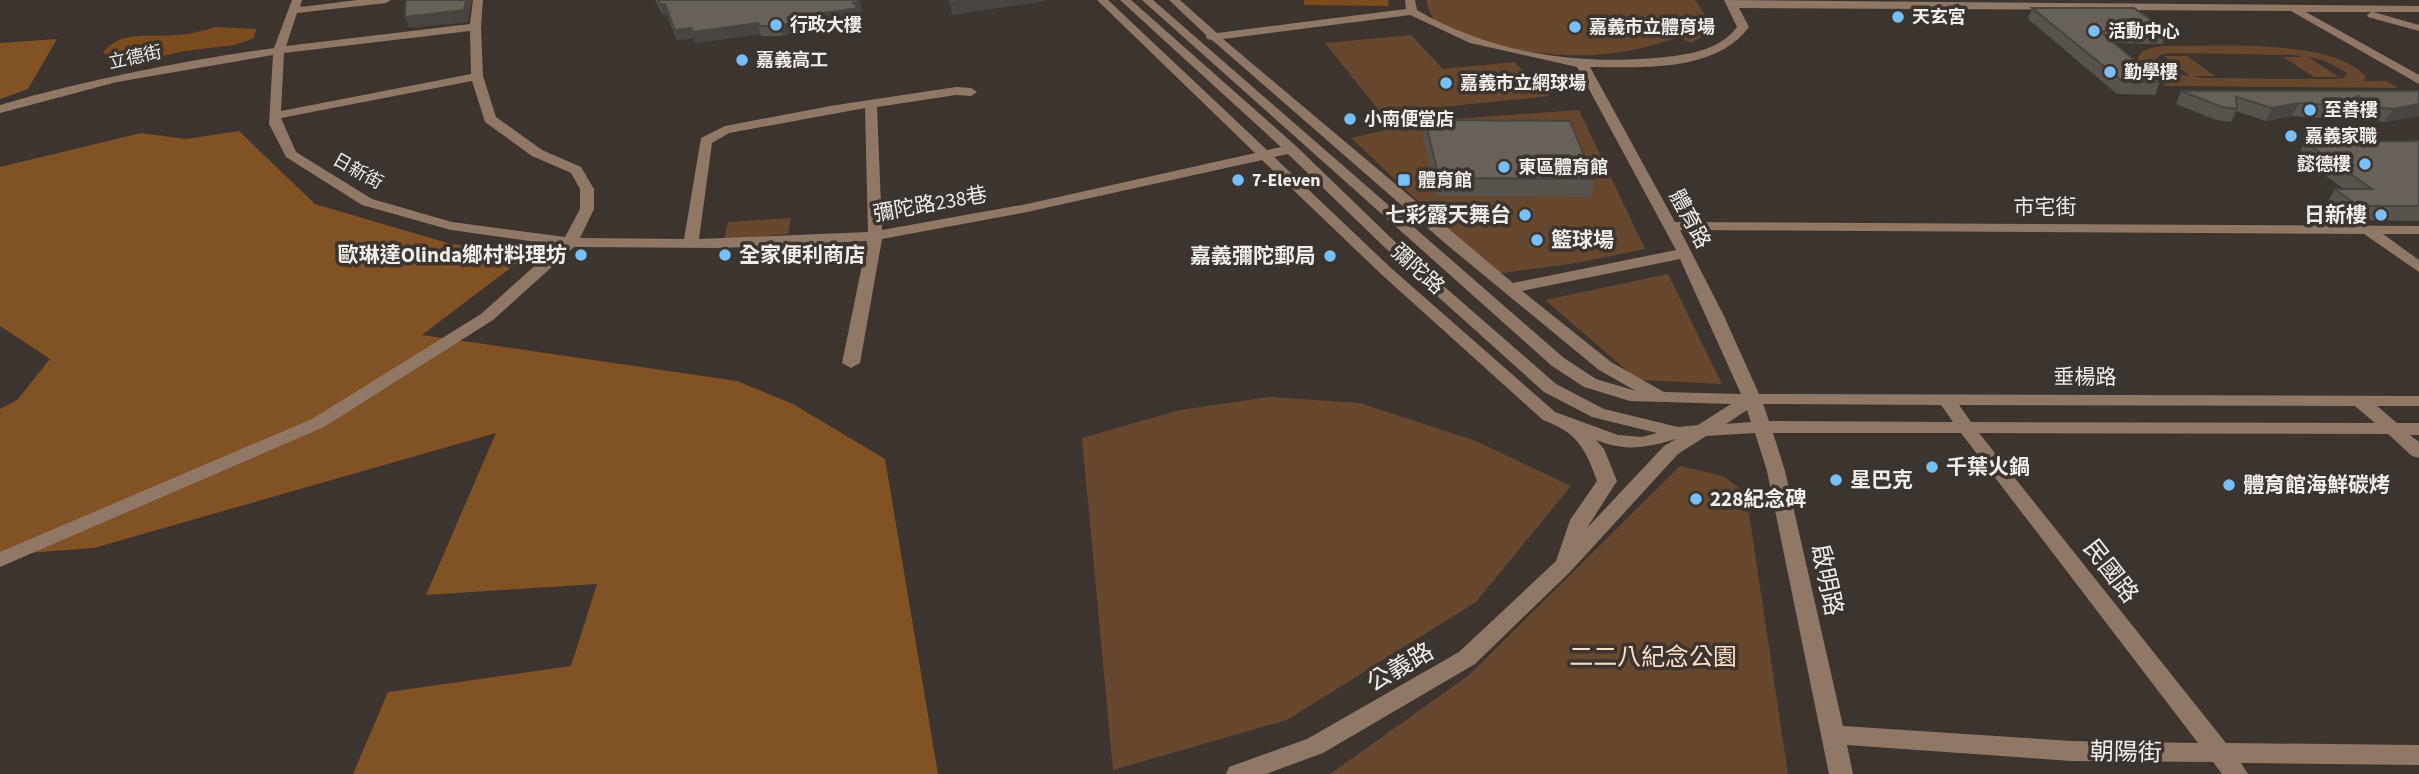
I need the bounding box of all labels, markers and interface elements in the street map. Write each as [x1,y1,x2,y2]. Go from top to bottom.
place label: 天玄宮 [1912,5,1966,30]
marker: 天玄宮 [1890,9,1906,25]
place label: 行政大樓 [790,13,862,38]
place label: 嘉義市立體育場 [1589,15,1715,40]
marker: 行政大樓 [768,17,784,33]
marker: 嘉義市立體育場 [1567,19,1583,35]
place label: 活動中心 [2108,19,2180,44]
marker: 活動中心 [2086,23,2102,39]
street label: 立德街 [106,40,164,75]
place label: 嘉義高工 [756,48,828,73]
marker: 嘉義高工 [734,52,750,68]
place label: 勤學樓 [2124,60,2178,85]
marker: 勤學樓 [2102,64,2118,80]
place label: 嘉義市立網球場 [1460,71,1586,96]
marker: 嘉義市立網球場 [1438,75,1454,91]
place label: 至善樓 [2324,98,2378,123]
marker: 至善樓 [2302,102,2318,118]
place label: 小南便當店 [1364,107,1454,132]
marker: 小南便當店 [1342,111,1358,127]
place label: 嘉義家職 [2305,124,2377,149]
marker: 嘉義家職 [2283,128,2299,144]
street label: 日新街 [328,147,387,195]
place label: 懿德樓 [2297,152,2351,177]
place label: 東區體育館 [1518,155,1608,180]
marker: 懿德樓 [2357,156,2373,172]
marker: 東區體育館 [1496,159,1512,175]
place label: 7-Eleven [1252,168,1321,193]
place label: 體育館 [1418,168,1472,193]
marker: 7-Eleven [1230,172,1246,188]
marker: 體育館 [1396,172,1412,188]
street label: 彌陀路238巷 [871,179,989,229]
street label: 體育路 [1662,184,1718,254]
street label: 市宅街 [2014,192,2077,222]
place label: 七彩露天舞台 [1385,200,1511,230]
place label: 日新樓 [2304,200,2367,230]
marker: 七彩露天舞台 [1517,207,1533,223]
marker: 日新樓 [2373,207,2389,223]
place label: 籃球場 [1551,225,1614,255]
marker: 籃球場 [1529,232,1545,248]
street label: 彌陀路 [1385,237,1451,301]
place label: 歐琳達Olinda鄉村料理坊 [338,240,567,270]
place label: 全家便利商店 [739,240,865,270]
place label: 嘉義彌陀郵局 [1190,241,1316,271]
marker: 歐琳達Olinda鄉村料理坊 [573,247,589,263]
marker: 全家便利商店 [717,247,733,263]
marker: 嘉義彌陀郵局 [1322,248,1338,264]
street label: 垂楊路 [2054,362,2117,392]
place label: 千葉火鍋 [1946,452,2030,482]
marker: 千葉火鍋 [1924,459,1940,475]
place label: 星巴克 [1850,465,1913,495]
place label: 體育館海鮮碳烤 [2243,470,2390,500]
marker: 星巴克 [1828,472,1844,488]
marker: 體育館海鮮碳烤 [2221,477,2237,493]
place label: 228紀念碑 [1710,484,1806,514]
marker: 228紀念碑 [1688,491,1704,507]
street label: 民國路 [2075,532,2147,610]
street label: 啟明路 [1802,541,1851,619]
street label: 公義路 [1360,634,1440,701]
park label: 二二八紀念公園 [1569,640,1737,675]
street label: 朝陽街 [2090,734,2162,771]

